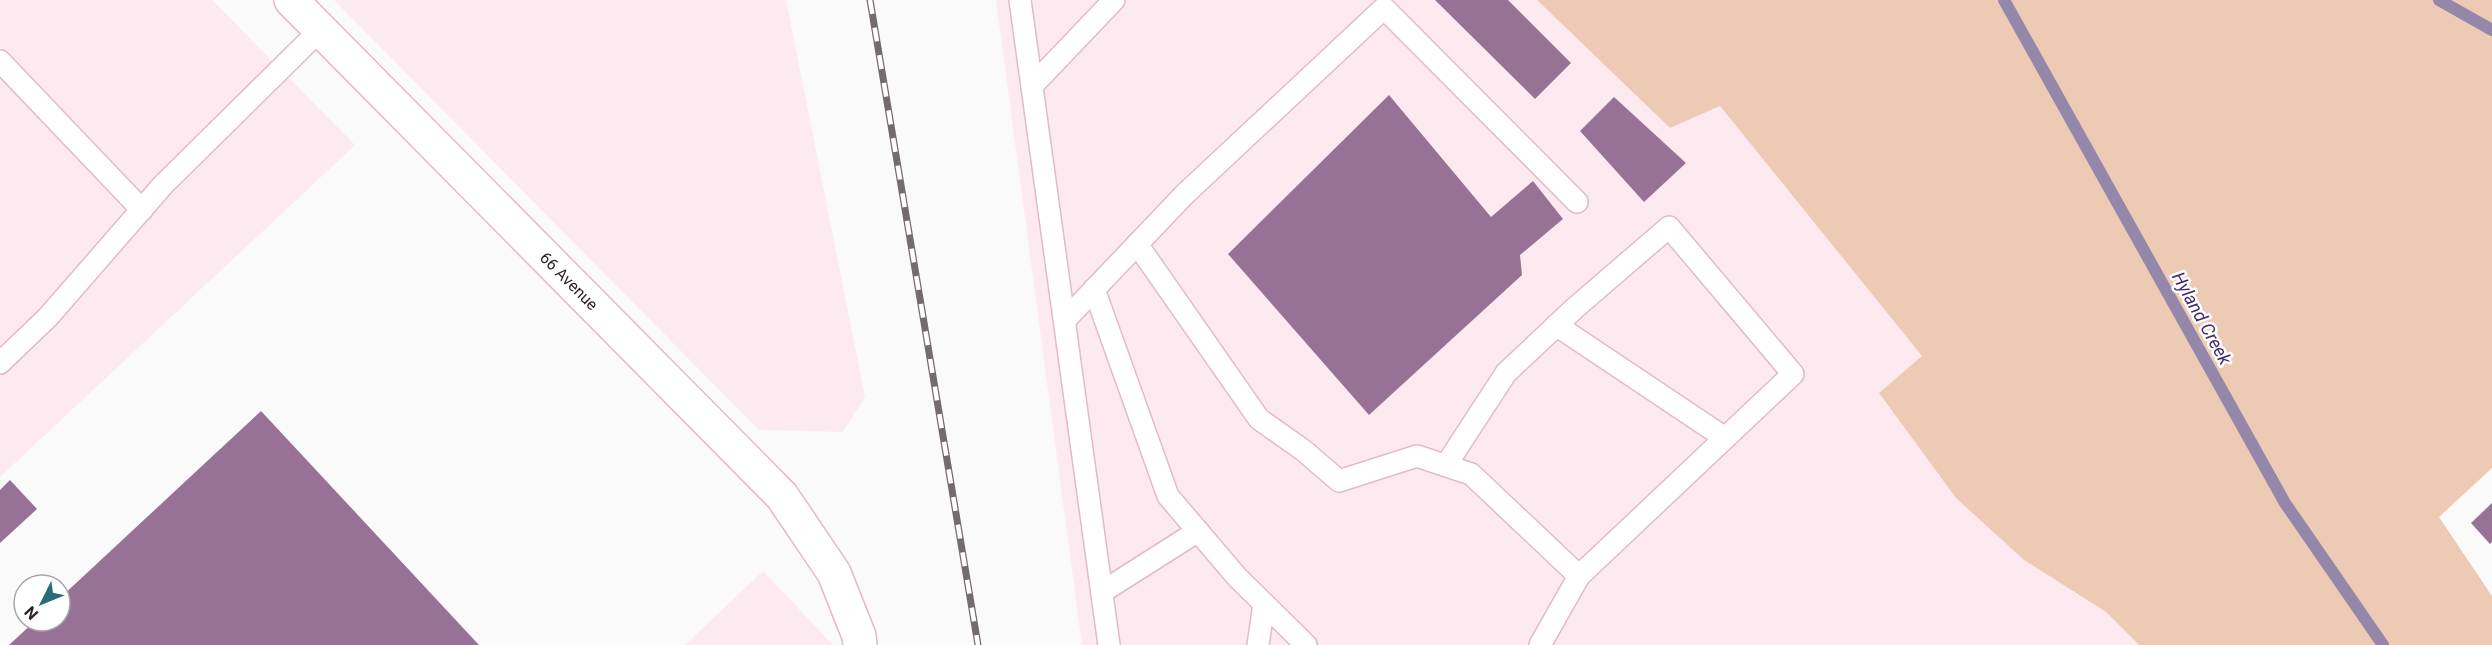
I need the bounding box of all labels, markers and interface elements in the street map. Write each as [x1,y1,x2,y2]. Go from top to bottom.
street label: 66 Avenue [536,248,602,314]
water label: Hyland Creek [2168,268,2237,369]
north arrow [12,573,72,633]
text: N [21,602,42,623]

